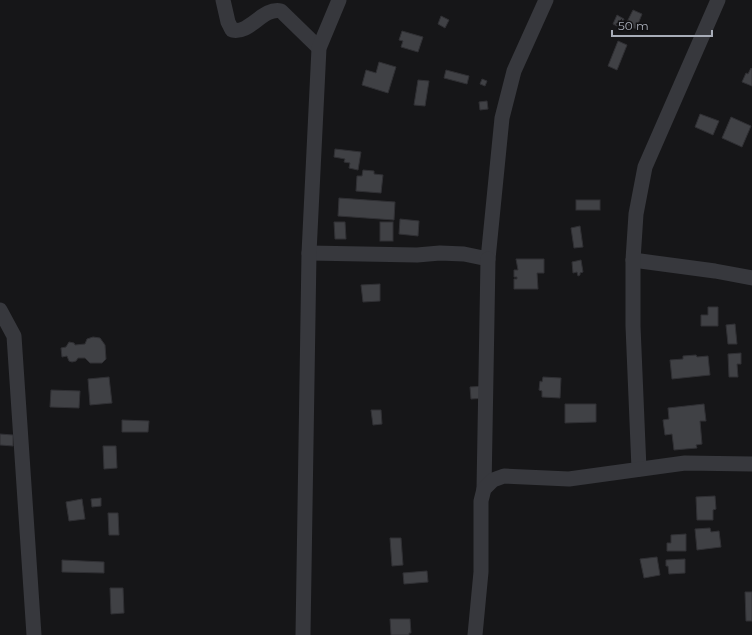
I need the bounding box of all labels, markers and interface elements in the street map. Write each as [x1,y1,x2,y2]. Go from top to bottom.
scale bar [612,12,712,38]
text: 50 m [618,18,649,33]

